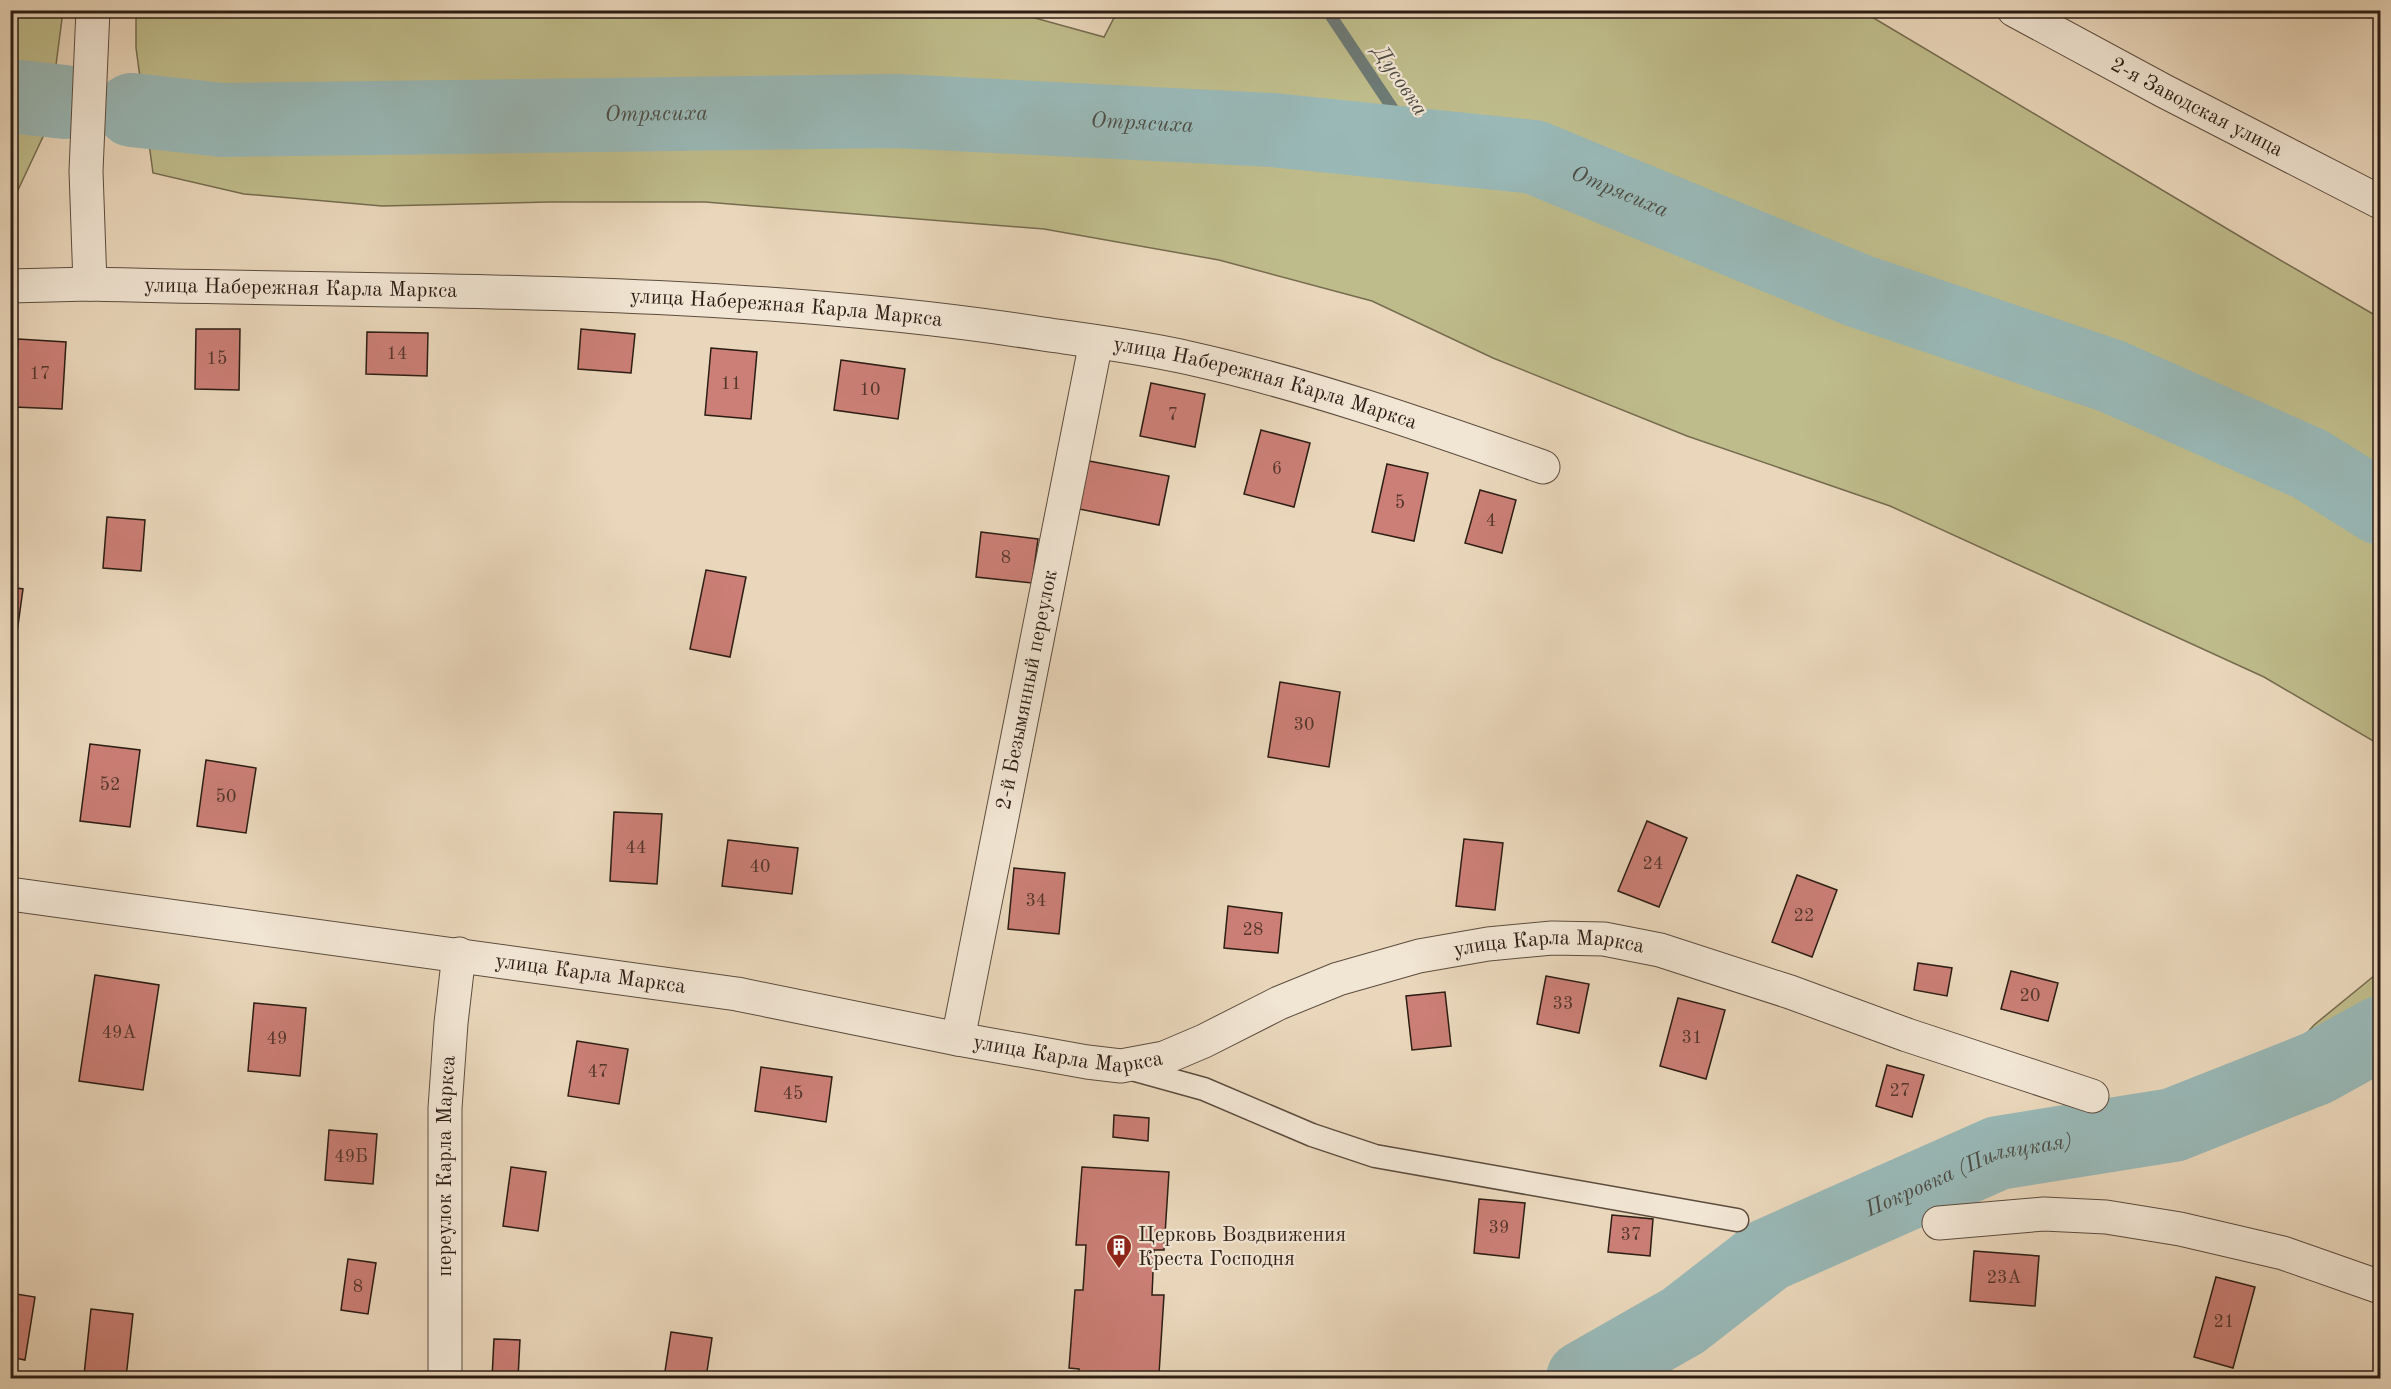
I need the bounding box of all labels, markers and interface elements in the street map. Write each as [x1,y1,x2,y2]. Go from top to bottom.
water label: Дусовка [1367,39,1432,121]
street label: 2-я Заводская улица [2107,54,2286,161]
water label: Отрясиха [605,103,708,126]
water label: Отрясиха [1090,110,1194,137]
water label: Отрясиха [1568,162,1672,222]
street label: улица Набережная Карла Маркса [144,275,458,302]
street label: улица Набережная Карла Маркса [630,286,944,331]
street label: улица Набережная Карла Маркса [1112,334,1420,433]
house number: 14 [387,345,407,363]
house number: 15 [207,350,227,368]
house number: 17 [30,365,50,383]
house number: 11 [721,375,741,393]
house number: 10 [860,381,880,399]
house number: 7 [1168,406,1178,424]
house number: 6 [1272,460,1282,478]
house number: 5 [1395,494,1405,512]
house number: 4 [1486,512,1496,530]
house number: 8 [1001,549,1011,567]
street label: 2-й Безымянный переулок [993,568,1061,812]
house number: 30 [1294,716,1314,734]
house number: 52 [100,776,120,794]
house number: 50 [216,788,236,806]
house number: 44 [626,839,646,857]
house number: 24 [1643,855,1663,873]
house number: 40 [750,858,770,876]
house number: 34 [1026,892,1046,910]
house number: 22 [1794,907,1814,925]
house number: 28 [1243,921,1263,939]
street label: улица Карла Маркса [1452,927,1646,960]
street label: улица Карла Маркса [494,950,687,997]
house number: 20 [2020,987,2040,1005]
house number: 33 [1553,995,1573,1013]
house number: 49А [102,1024,137,1042]
house number: 31 [1682,1029,1702,1047]
house number: 49 [267,1030,287,1048]
street label: улица Карла Маркса [972,1031,1165,1077]
street label: переулок Карла Маркса [435,1055,459,1277]
house number: 47 [588,1063,608,1081]
house number: 27 [1890,1082,1910,1100]
house number: 45 [783,1085,803,1103]
water label: Покровка (Пиляцкая) [1861,1130,2074,1222]
house number: 49Б [334,1148,368,1166]
house number: 39 [1489,1219,1509,1237]
place label: Церковь Воздвижения Креста Господня [1138,1225,1346,1270]
house number: 37 [1621,1226,1641,1244]
building icon: Церковь Воздвижения Креста Господня [1104,1232,1134,1270]
house number: 23А [1987,1269,2022,1287]
house number: 8 [353,1278,363,1296]
house number: 21 [2214,1313,2234,1331]

